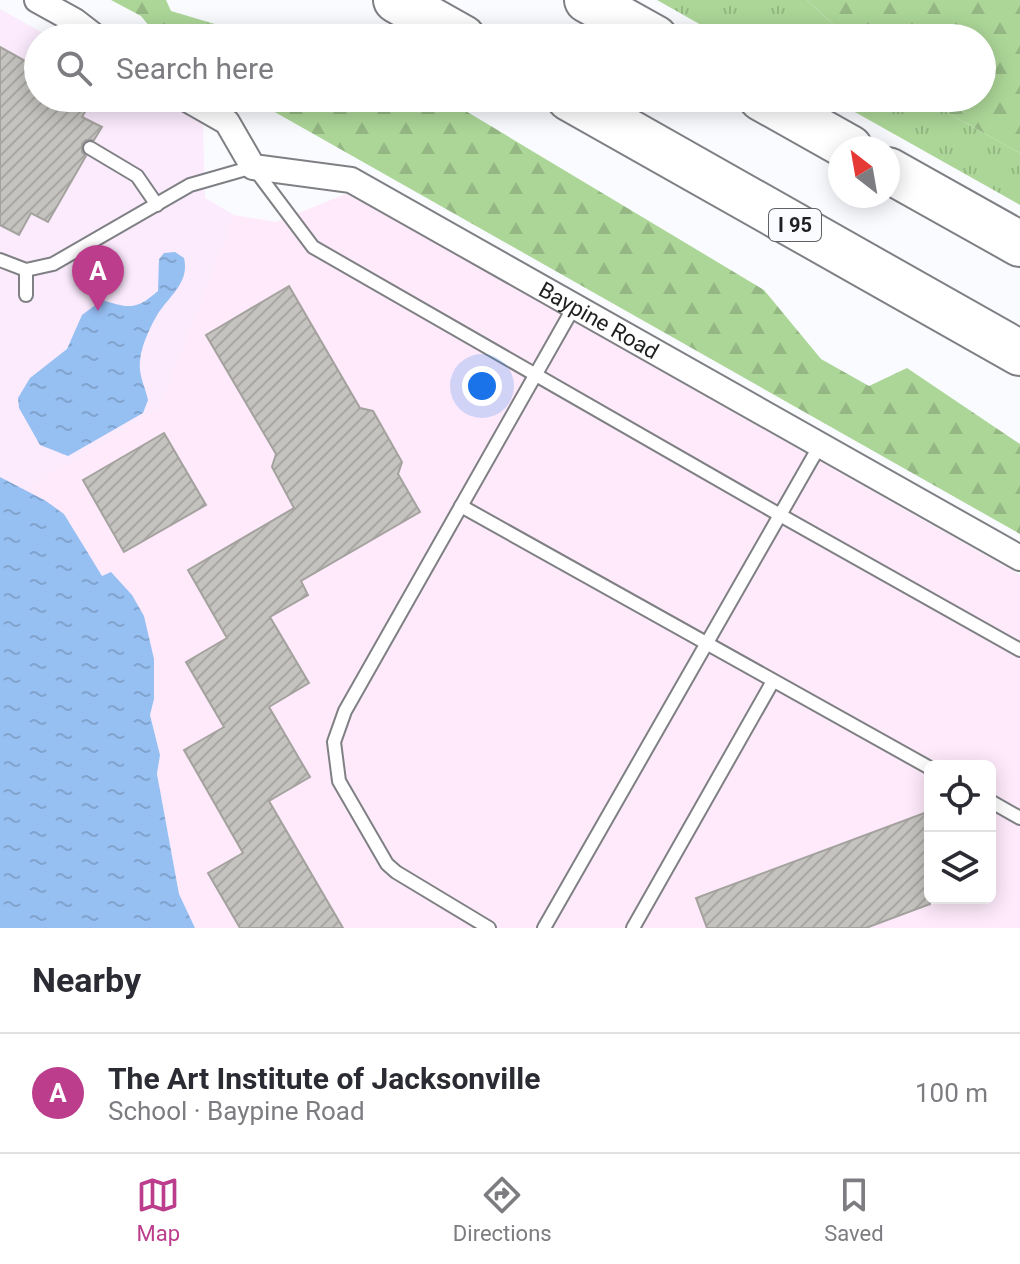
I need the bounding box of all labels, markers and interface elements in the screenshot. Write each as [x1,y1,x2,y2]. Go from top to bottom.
search box [24,24,996,112]
icon: search [52,46,96,90]
text: Search here [116,51,274,86]
north arrow [828,136,900,208]
road number: I 95 [769,209,821,241]
pin: A [72,245,124,311]
street label: Baypine Road [534,277,663,364]
your location [462,366,502,406]
map controls [924,760,996,904]
button: locate [924,760,996,832]
button: layers [924,832,996,904]
text: Nearby [32,960,141,1000]
text: The Art Institute of Jacksonville [108,1061,540,1096]
text: A [49,1078,67,1108]
text: 100 m [915,1078,988,1108]
text: School · Baypine Road [108,1096,365,1126]
tab: Map [136,1173,180,1246]
tab: Directions [453,1173,552,1246]
tab: Saved [824,1173,884,1246]

